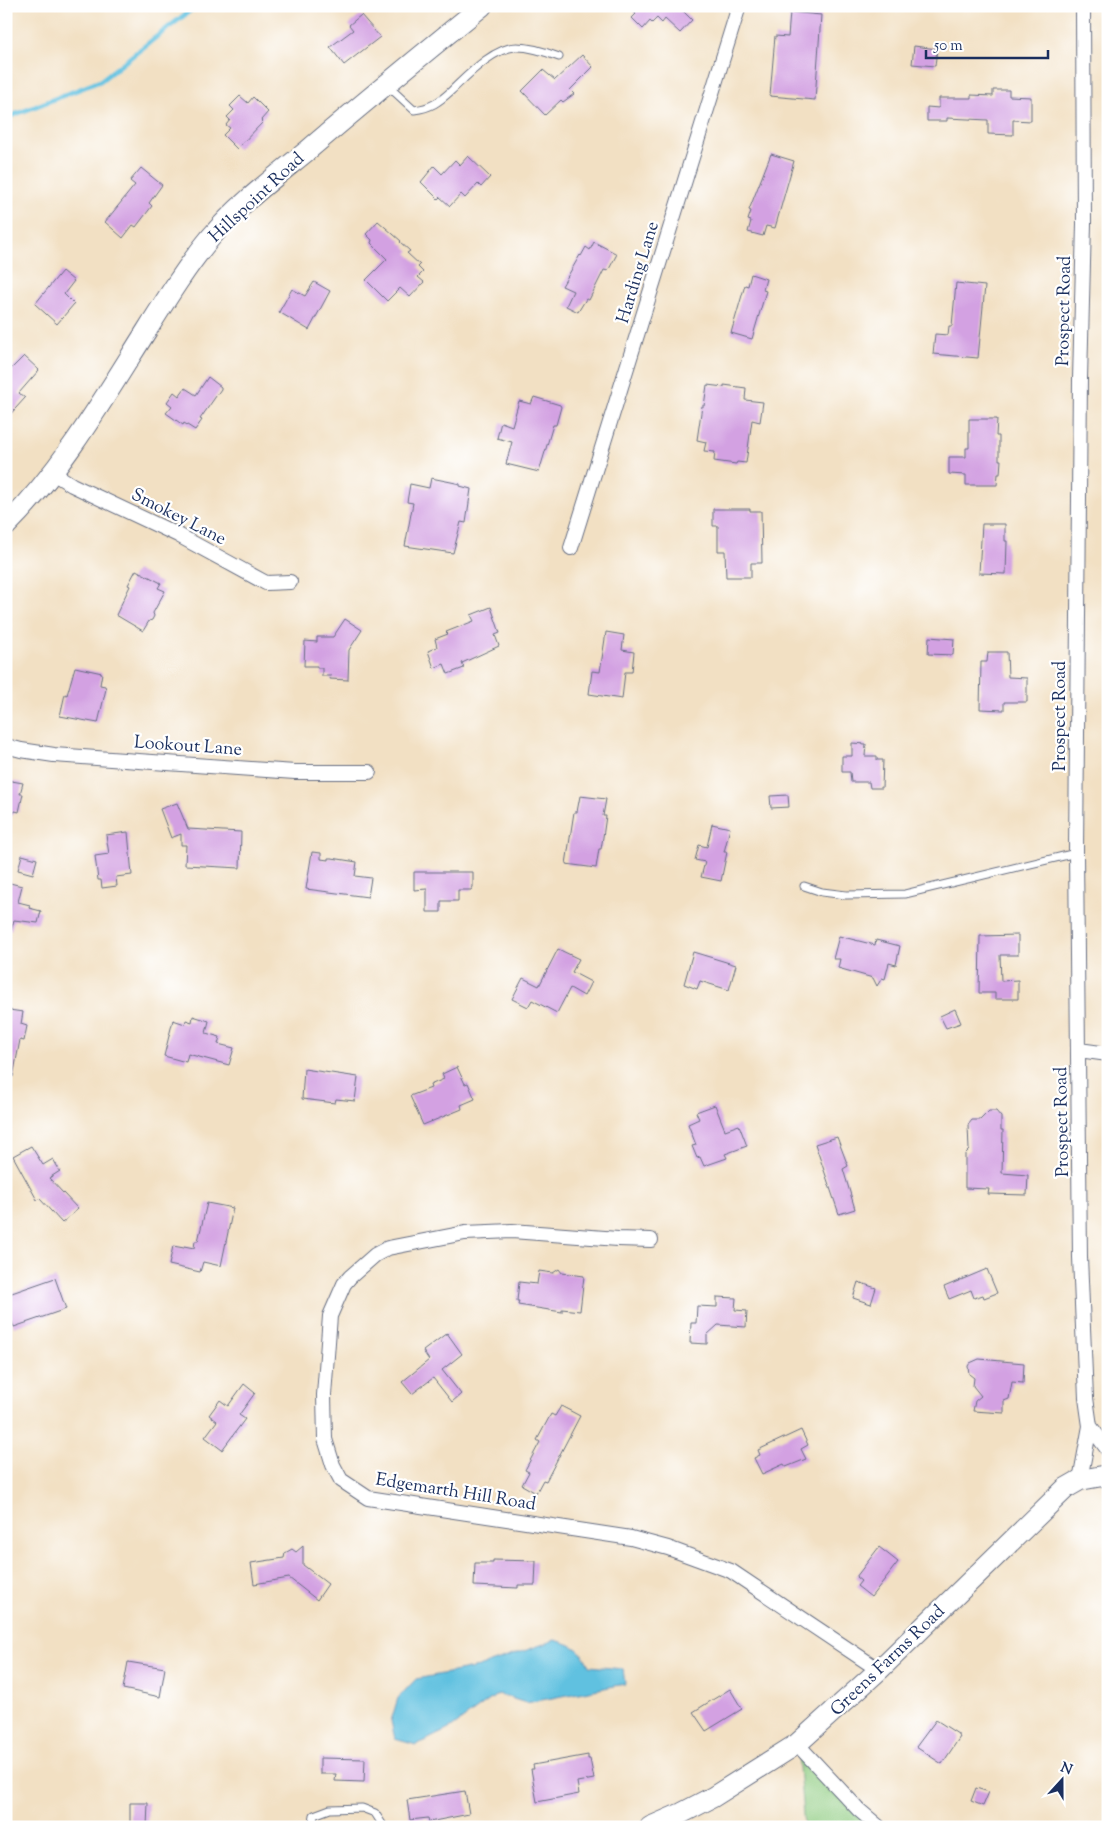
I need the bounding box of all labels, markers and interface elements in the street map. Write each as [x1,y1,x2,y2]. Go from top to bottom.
scale bar [926,28,1049,60]
text: 50 m [933,36,963,57]
street label: Hillspoint Road [204,147,311,250]
street label: Harding Lane [611,218,667,327]
street label: Prospect Road [1051,256,1079,366]
street label: Smokey Lane [126,483,230,553]
street label: Prospect Road [1048,661,1074,771]
street label: Lookout Lane [133,730,243,764]
street label: Prospect Road [1049,1067,1077,1177]
street label: Edgemarth Hill Road [374,1467,538,1518]
street label: Greens Farms Road [825,1600,952,1723]
north arrow [1036,1756,1086,1806]
text: N [1057,1758,1075,1781]

